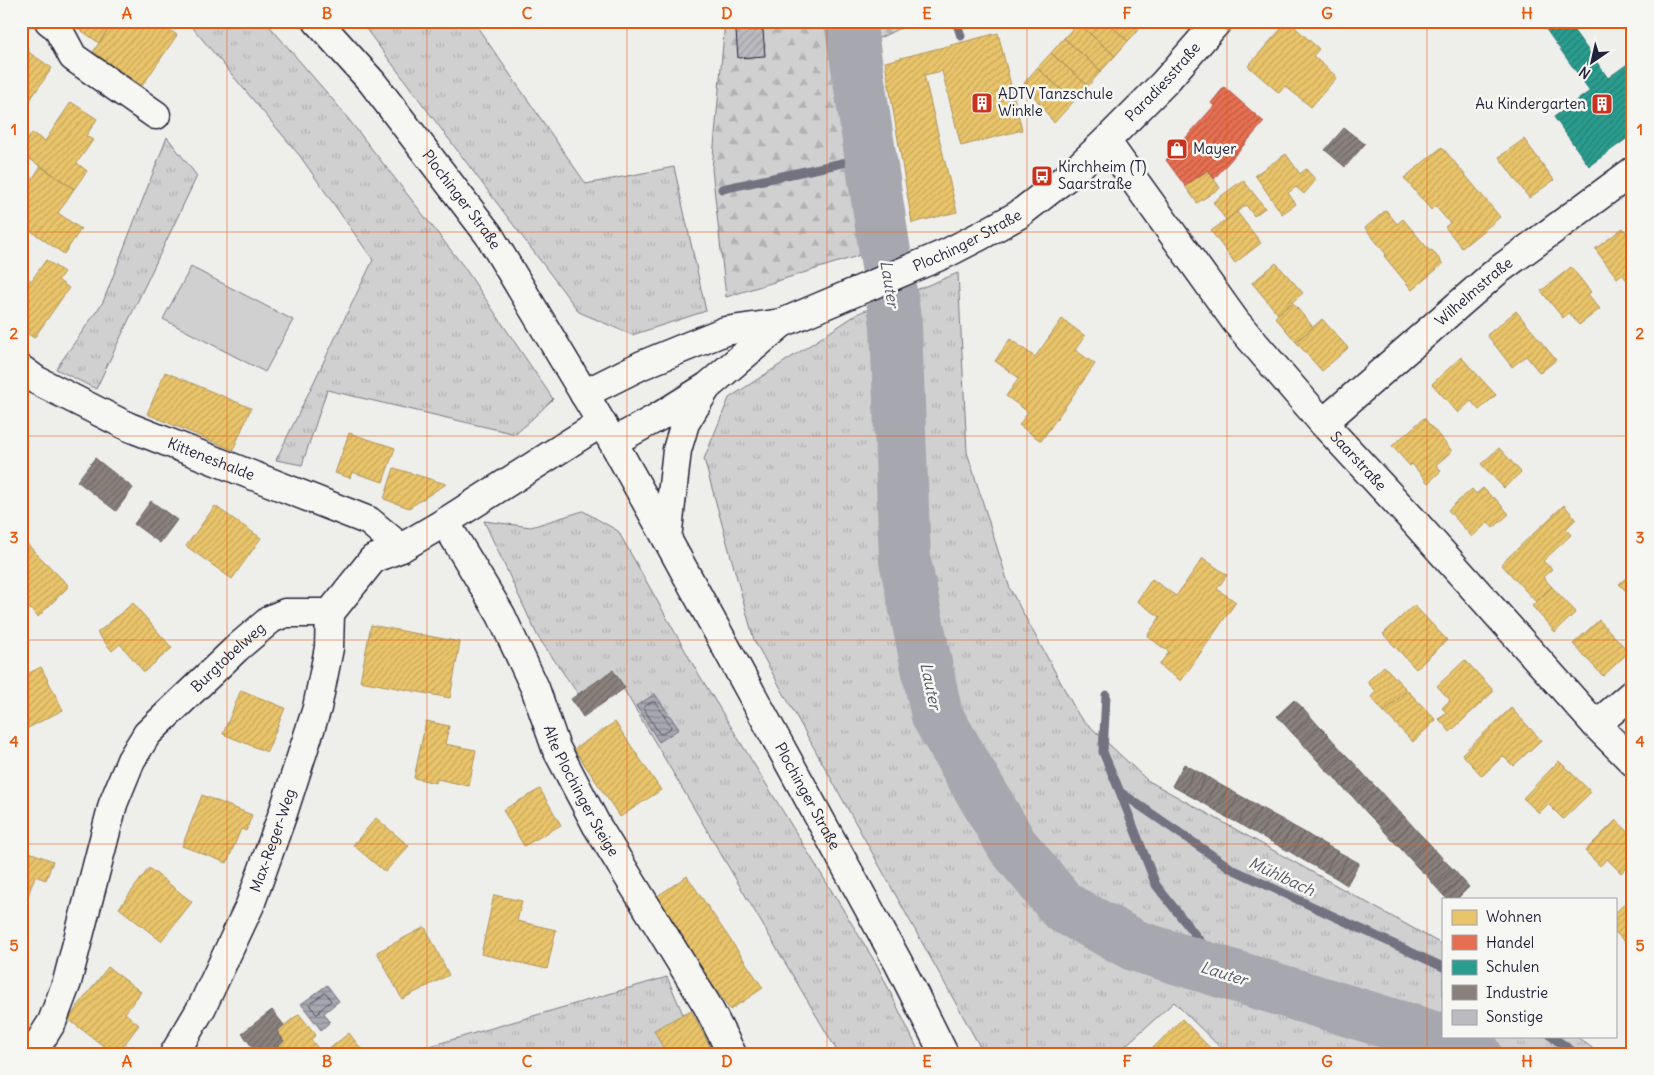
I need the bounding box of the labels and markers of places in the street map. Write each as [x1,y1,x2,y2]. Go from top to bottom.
place label: ADTV Tanzschule Winkle [998,84,1113,120]
building icon: ADTV Tanzschule Winkle [970,91,994,115]
building icon: Au Kindergarten [1590,92,1614,116]
place label: Au Kindergarten [1475,94,1586,113]
shop icon: Mayer [1165,137,1189,161]
place label: Mayer [1193,139,1236,158]
place label: Kirchheim (T) Saarstraße [1058,157,1147,193]
bus stop icon: Kirchheim (T) Saarstraße [1030,164,1054,188]

